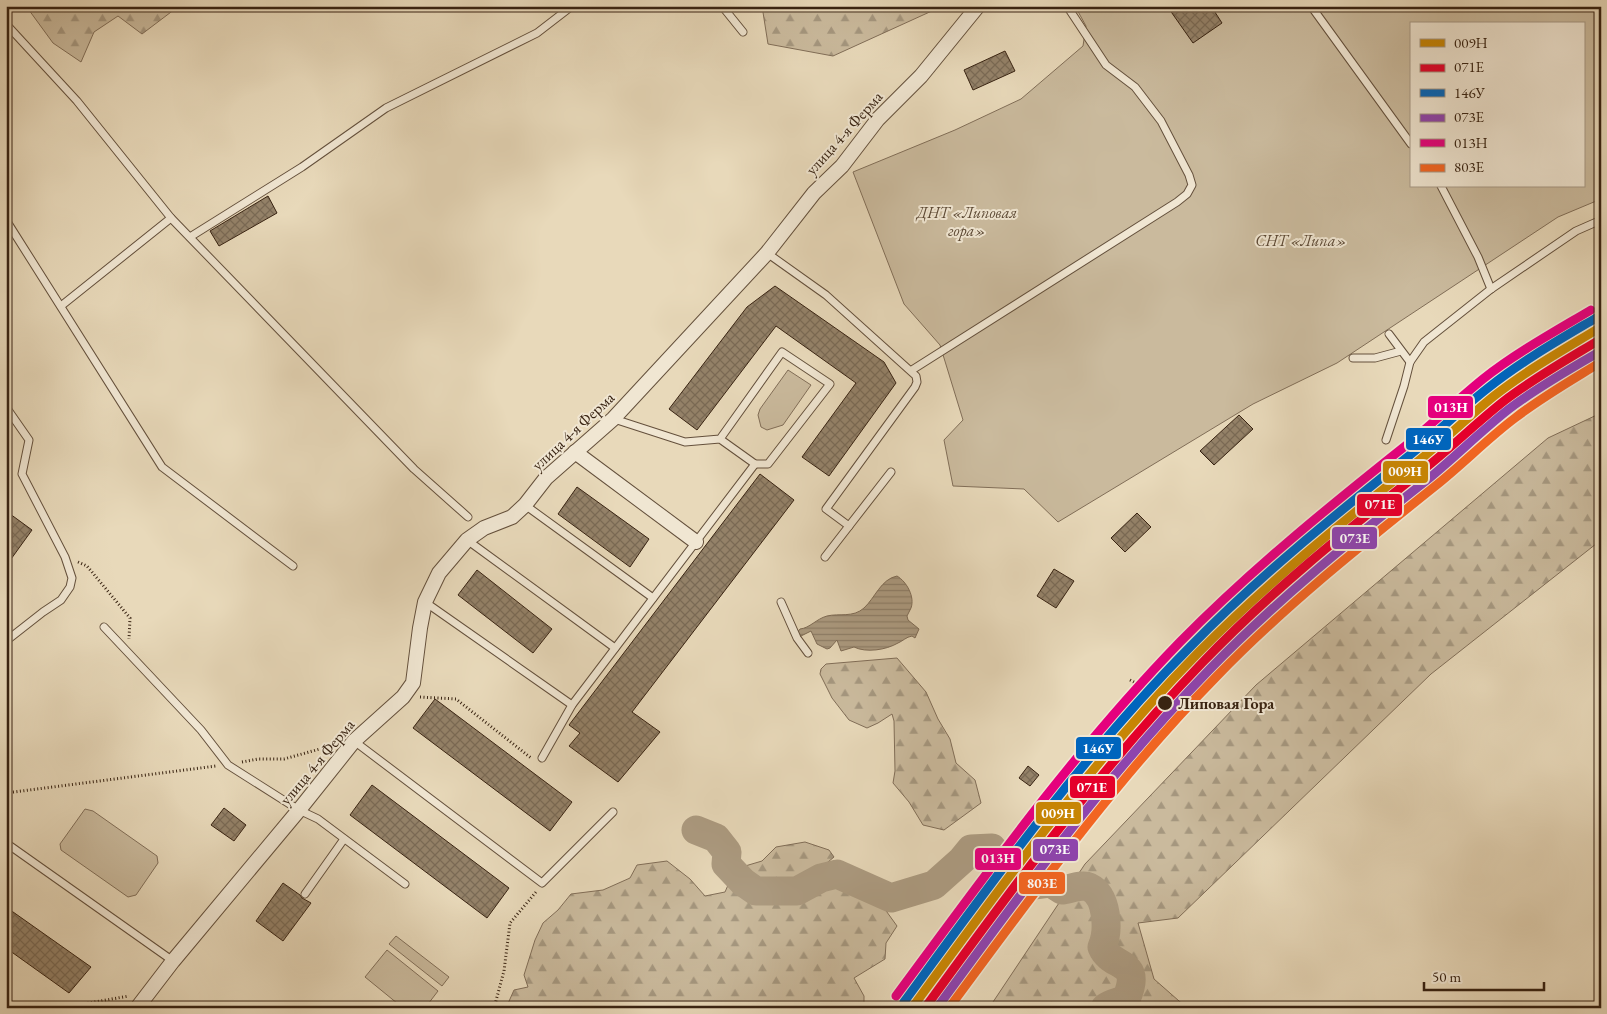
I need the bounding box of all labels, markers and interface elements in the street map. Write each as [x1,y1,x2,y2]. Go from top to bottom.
legend [1410,22,1584,188]
text: 009Н [1454,33,1488,52]
text: 071Е [1454,57,1485,76]
text: 146У [1454,83,1486,102]
street label: улица 4-я Ферма [801,86,888,179]
text: 073Е [1454,107,1485,126]
text: 013Н [1454,133,1488,152]
text: 803Е [1454,157,1485,176]
park label: ДНТ «Липовая гора» [915,202,1017,241]
park label: СНТ «Липа» [1255,230,1347,251]
street label: улица 4-я Ферма [527,387,619,475]
line badge: 013Н [1427,395,1474,419]
text: 013Н [1434,398,1468,416]
line badge: 146У [1405,427,1452,451]
text: 146У [1412,430,1444,448]
line badge: 009Н [1382,460,1429,484]
text: 009Н [1388,462,1422,480]
line badge: 071Е [1356,493,1403,517]
text: 071Е [1365,495,1395,513]
line badge: 073Е [1331,526,1378,550]
text: 073Е [1340,529,1370,547]
place label: Липовая Гора [1178,693,1275,714]
marker: Липовая Гора [1156,694,1174,712]
street label: улица 4-я Ферма [275,714,359,809]
line badge: 146У [1075,736,1122,760]
text: 146У [1082,739,1114,757]
line badge: 071Е [1069,775,1116,799]
text: 071Е [1077,778,1107,796]
line badge: 009Н [1035,801,1082,825]
text: 009Н [1041,804,1075,822]
line badge: 073Е [1032,838,1079,862]
text: 073Е [1040,840,1070,858]
line badge: 013Н [974,847,1022,871]
text: 013Н [981,849,1015,867]
line badge: 803Е [1018,871,1066,895]
text: 803Е [1027,874,1057,892]
scale bar [1424,959,1544,991]
text: 50 m [1432,967,1461,986]

